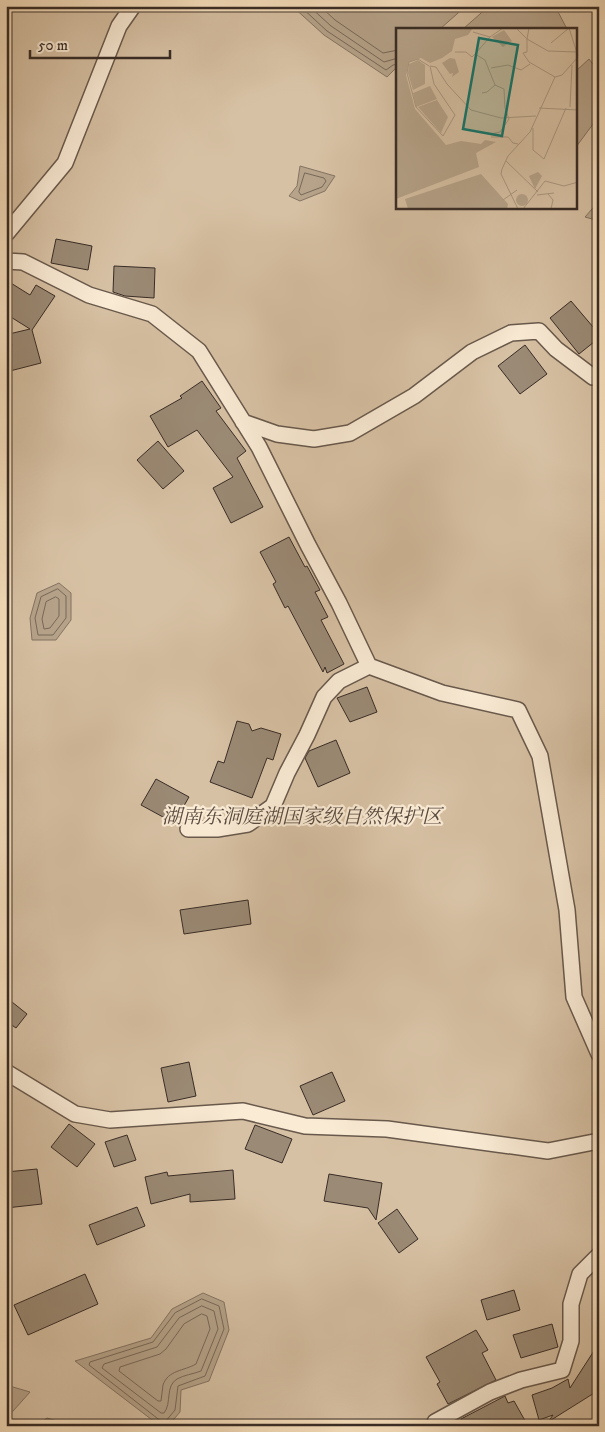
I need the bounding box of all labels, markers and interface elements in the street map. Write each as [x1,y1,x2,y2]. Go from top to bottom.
scale bar [30,28,170,60]
inset map [396,28,578,209]
text: 50 m [38,36,68,55]
park label: 湖南东洞庭湖国家级自然保护区 [162,805,445,830]

